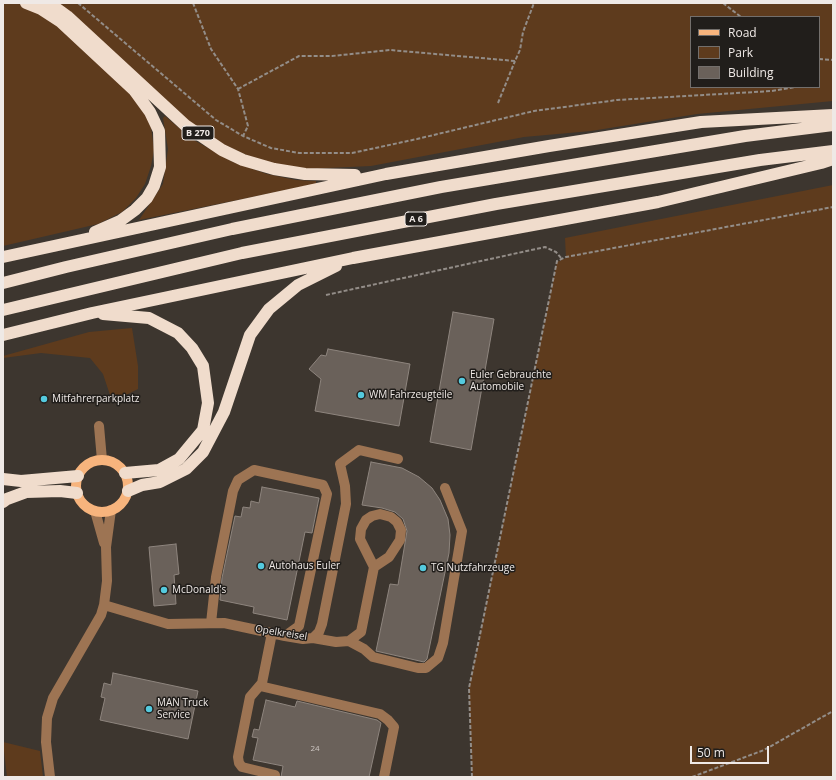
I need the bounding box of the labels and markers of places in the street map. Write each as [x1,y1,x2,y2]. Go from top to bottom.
place label: Euler Gebrauchte Automobile [470,369,551,392]
marker: Euler Gebrauchte Automobile [457,376,467,386]
place label: WM Fahrzeugteile [369,389,452,401]
marker: WM Fahrzeugteile [356,390,366,400]
place label: Mitfahrerparkplatz [52,393,139,405]
marker: Mitfahrerparkplatz [39,394,49,404]
place label: Autohaus Euler [269,560,340,572]
marker: Autohaus Euler [256,561,266,571]
place label: TG Nutzfahrzeuge [431,562,515,574]
marker: TG Nutzfahrzeuge [418,563,428,573]
place label: McDonald's [172,584,226,596]
marker: McDonald's [159,585,169,595]
place label: MAN Truck Service [157,697,208,720]
marker: MAN Truck Service [144,704,154,714]

